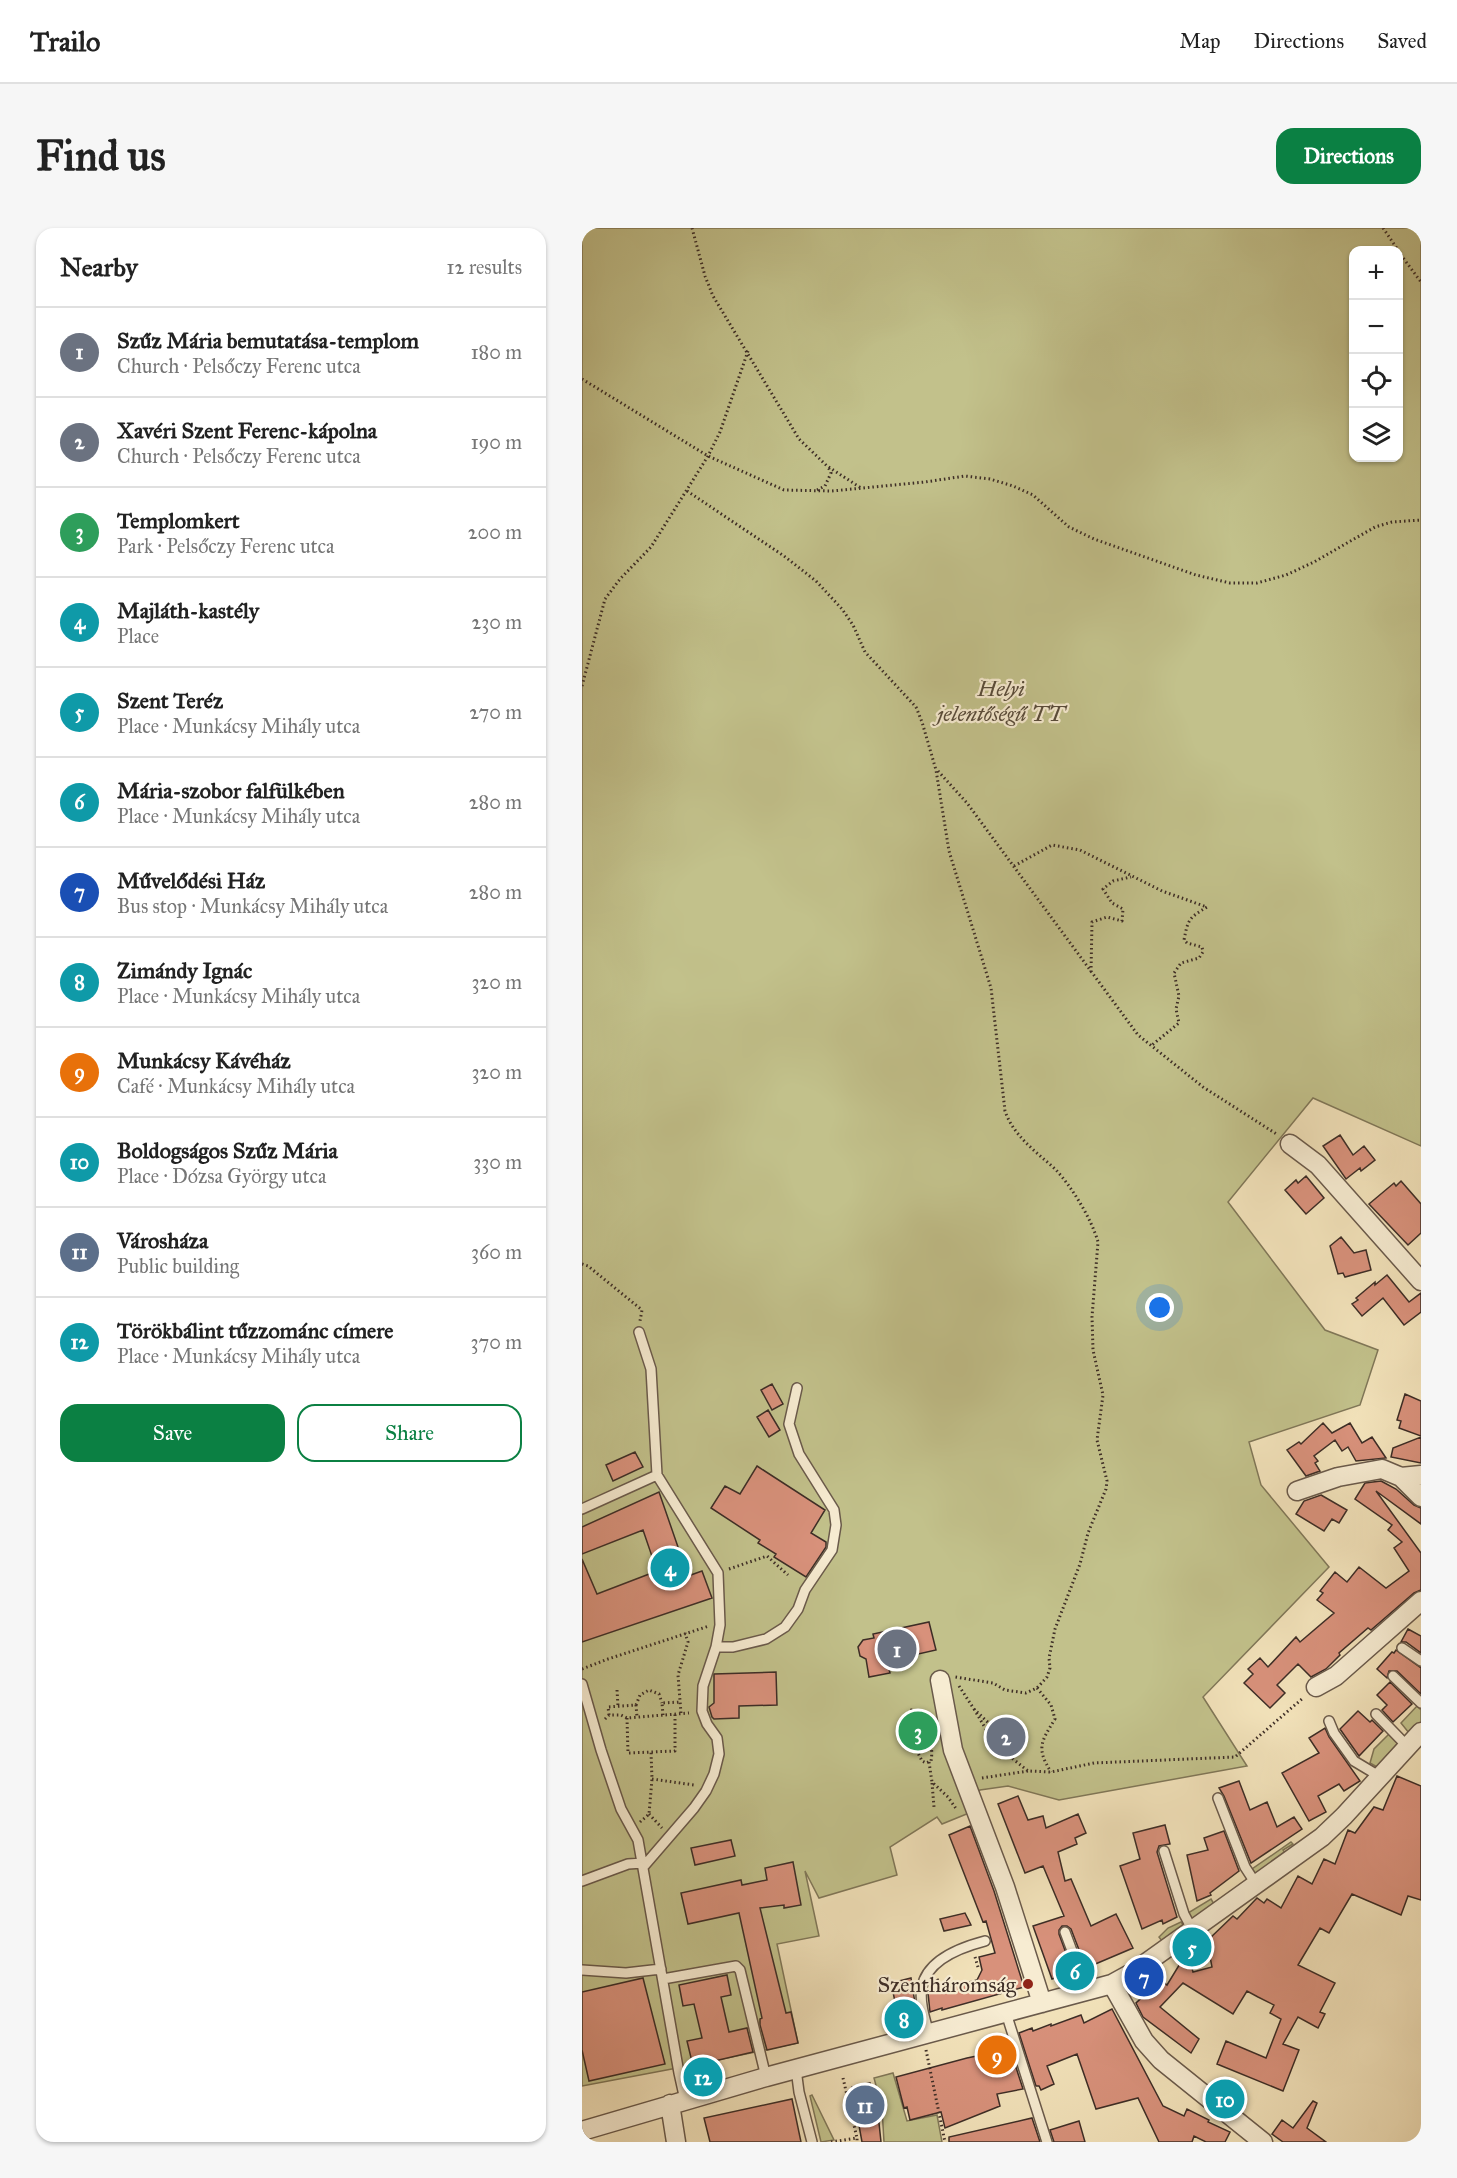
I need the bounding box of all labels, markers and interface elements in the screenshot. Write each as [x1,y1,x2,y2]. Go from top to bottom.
text: Trailo [30,24,100,59]
text: Map [1180,28,1221,54]
text: Directions [1254,28,1344,54]
text: Saved [1377,28,1427,54]
button: Directions [1276,128,1421,184]
text: Find us [36,130,166,182]
map controls [1349,246,1403,462]
button: + [1349,246,1403,300]
text: Nearby [60,251,138,283]
text: 12 results [447,255,522,279]
button: − [1349,300,1403,354]
text: Szűz Mária bemutatása-templom [117,327,419,354]
text: 1 [76,340,83,364]
text: 180 m [471,340,522,364]
text: Church · Pelsőczy Ferenc utca [117,354,361,378]
button: locate [1349,354,1403,408]
button: layers [1349,408,1403,462]
text: Xavéri Szent Ferenc-kápolna [117,417,377,444]
text: 2 [75,430,84,454]
text: 190 m [471,430,522,454]
text: Church · Pelsőczy Ferenc utca [117,444,361,468]
text: Templomkert [117,507,240,534]
text: 3 [76,520,84,544]
text: 200 m [468,520,522,544]
text: Park · Pelsőczy Ferenc utca [117,534,335,558]
text: Majláth-kastély [117,597,259,624]
text: 4 [74,610,85,634]
text: 230 m [471,610,522,634]
text: Place [117,624,159,648]
park label: Helyi jelentőségű TT [932,675,1068,727]
text: Szent Teréz [117,687,223,714]
text: 5 [75,700,84,724]
text: 270 m [469,700,522,724]
text: Place · Munkácsy Mihály utca [117,714,360,738]
text: Mária-szobor falfülkében [117,777,345,804]
text: 6 [74,790,85,814]
text: 280 m [469,790,522,814]
text: Place · Munkácsy Mihály utca [117,804,360,828]
text: Művelődési Ház [117,867,265,894]
text: 7 [74,880,85,904]
text: 280 m [469,880,522,904]
text: Bus stop · Munkácsy Mihály utca [117,894,388,918]
text: Zimándy Ignác [117,957,252,984]
text: 8 [74,970,85,994]
text: 320 m [471,970,522,994]
text: Place · Munkácsy Mihály utca [117,984,360,1008]
text: Munkácsy Kávéház [117,1047,291,1074]
text: 9 [74,1060,85,1084]
text: 320 m [471,1060,522,1084]
text: Café · Munkácsy Mihály utca [117,1074,355,1098]
text: Boldogságos Szűz Mária [117,1137,338,1164]
text: 10 [70,1150,89,1174]
text: 330 m [473,1150,522,1174]
text: Place · Dózsa György utca [117,1164,326,1188]
text: Városháza [117,1227,208,1254]
text: 11 [72,1240,87,1264]
text: 360 m [471,1240,522,1264]
text: Public building [117,1254,239,1278]
your location [1145,1293,1174,1322]
text: Törökbálint tűzzománc címere [117,1317,393,1344]
text: 12 [71,1330,88,1354]
text: 370 m [471,1330,522,1354]
text: Place · Munkácsy Mihály utca [117,1344,360,1368]
button: Save [60,1404,285,1462]
button: Share [297,1404,522,1462]
pin: 4 [650,1546,689,1590]
pin: 1 [878,1626,916,1672]
pin: 3 [898,1708,938,1754]
pin: 2 [986,1714,1026,1760]
pin: 5 [1172,1924,1212,1970]
pin: 6 [1056,1948,1094,1994]
pin: 7 [1124,1954,1164,2000]
place label: Szentháromság [878,1971,1017,1998]
marker: Szentháromság [1021,1977,1035,1991]
pin: 8 [884,1996,924,2042]
pin: 9 [978,2032,1016,2078]
pin: 12 [684,2054,722,2100]
pin: 10 [1206,2076,1244,2122]
pin: 11 [846,2082,884,2128]

